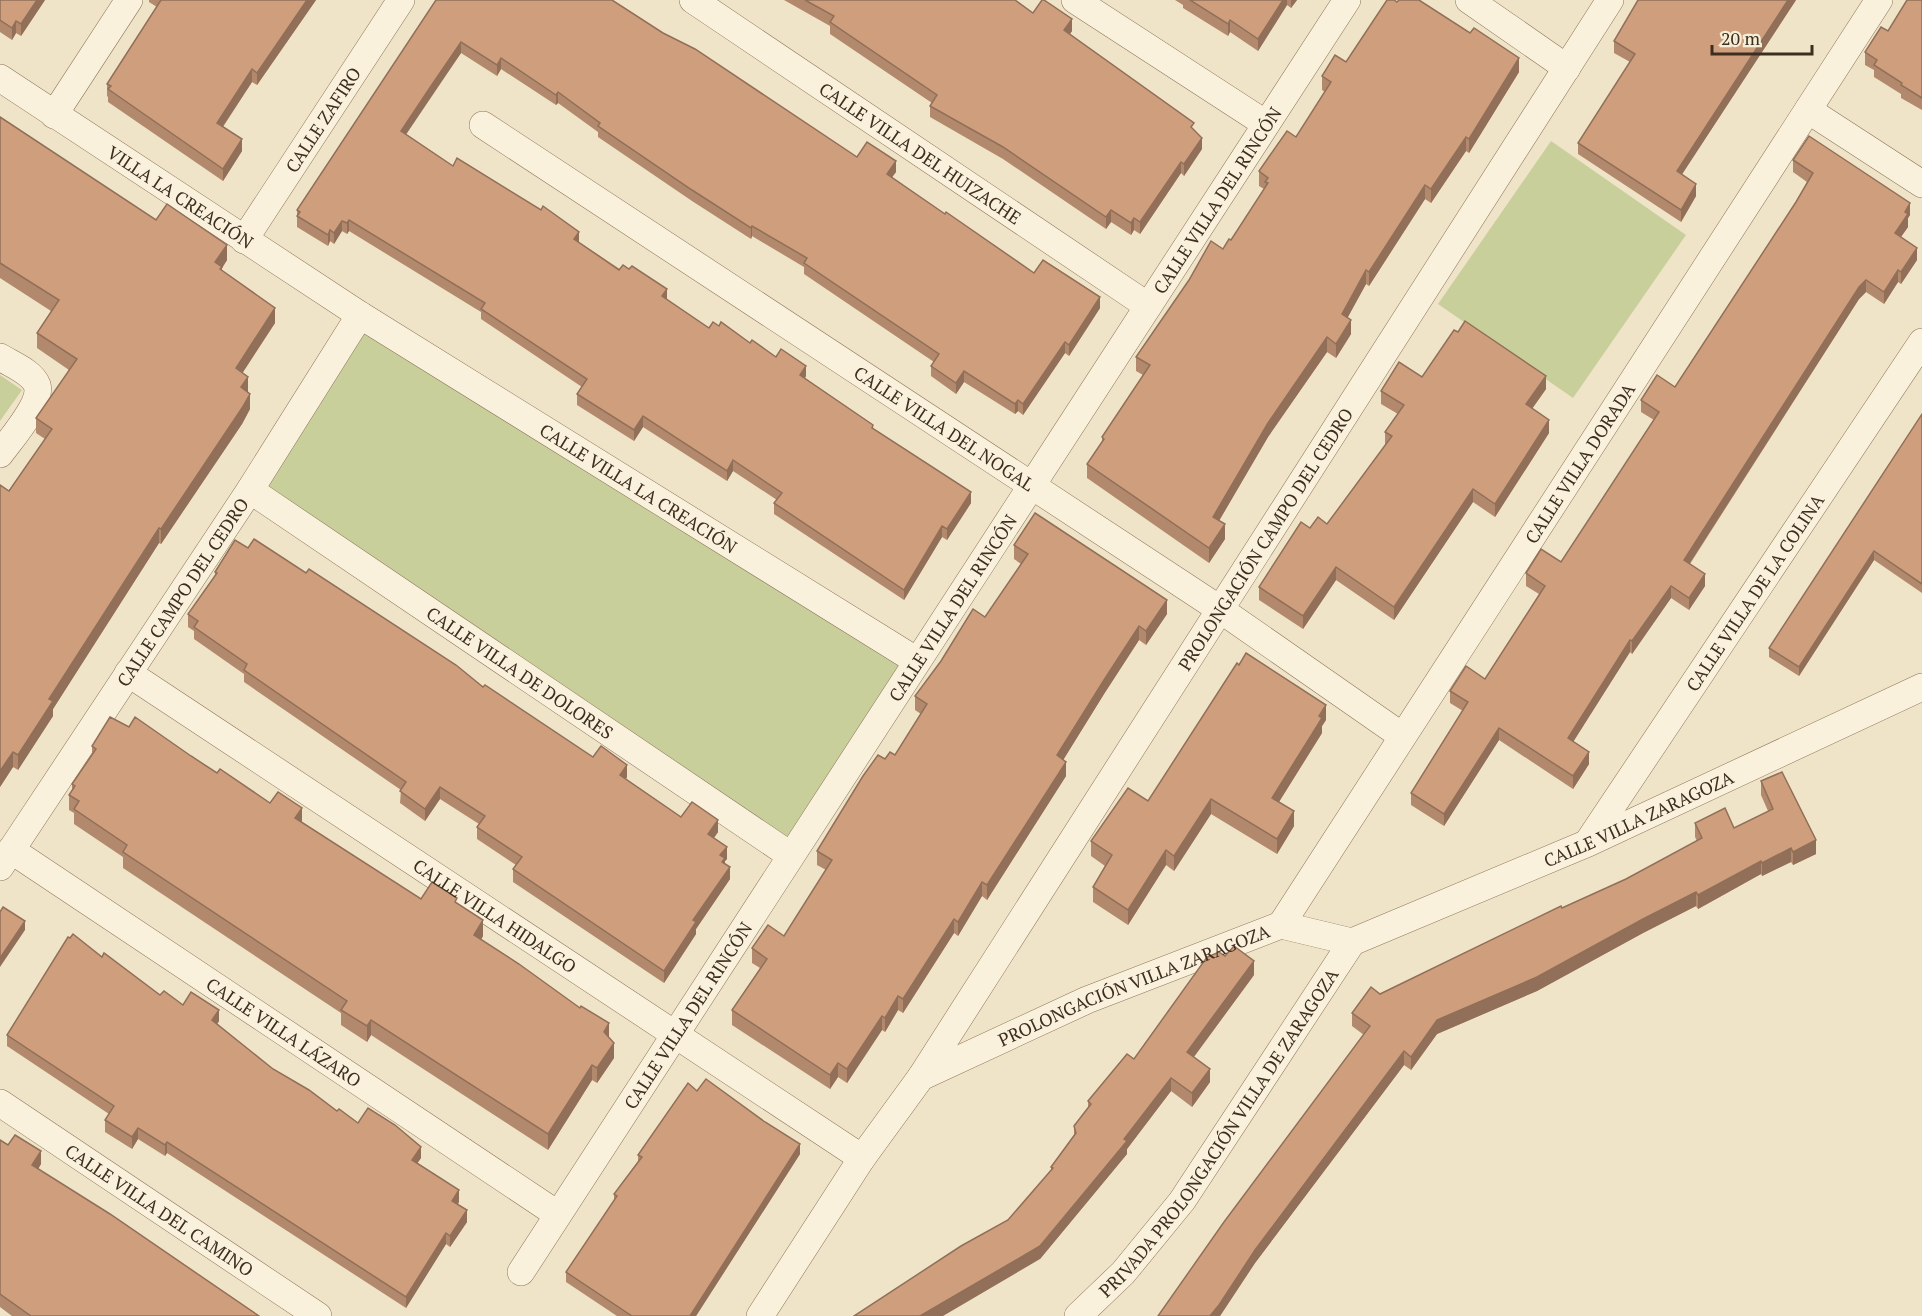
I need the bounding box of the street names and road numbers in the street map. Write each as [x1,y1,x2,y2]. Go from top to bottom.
street label: CALLE ZAFIRO [280,62,366,177]
street label: CALLE VILLA DEL HUIZACHE [815,76,1026,229]
street label: CALLE VILLA DEL RINCÓN [1147,102,1287,298]
street label: VILLA LA CREACIÓN [103,140,258,254]
street label: CALLE VILLA DEL NOGAL [850,360,1039,496]
street label: CALLE VILLA DORADA [1519,378,1641,548]
street label: PROLONGACIÓN CAMPO DEL CEDRO [1172,403,1358,675]
street label: CALLE VILLA LA CREACIÓN [535,418,742,558]
street label: CALLE VILLA DE LA COLINA [1680,489,1830,696]
street label: CALLE CAMPO DEL CEDRO [111,493,254,691]
street label: CALLE VILLA DEL RINCÓN [883,510,1022,706]
street label: CALLE VILLA DE DOLORES [422,601,618,744]
street label: CALLE VILLA ZARAGOZA [1540,764,1738,872]
street label: CALLE VILLA HIDALGO [409,853,581,978]
street label: CALLE VILLA DEL RINCÓN [618,917,757,1114]
street label: PROLONGACIÓN VILLA ZARAGOZA [994,918,1274,1052]
street label: PRIVADA PROLONGACIÓN VILLA DE ZARAGOZA [1093,963,1344,1302]
street label: CALLE VILLA LÁZARO [202,972,366,1092]
street label: CALLE VILLA DEL CAMINO [61,1138,258,1282]

